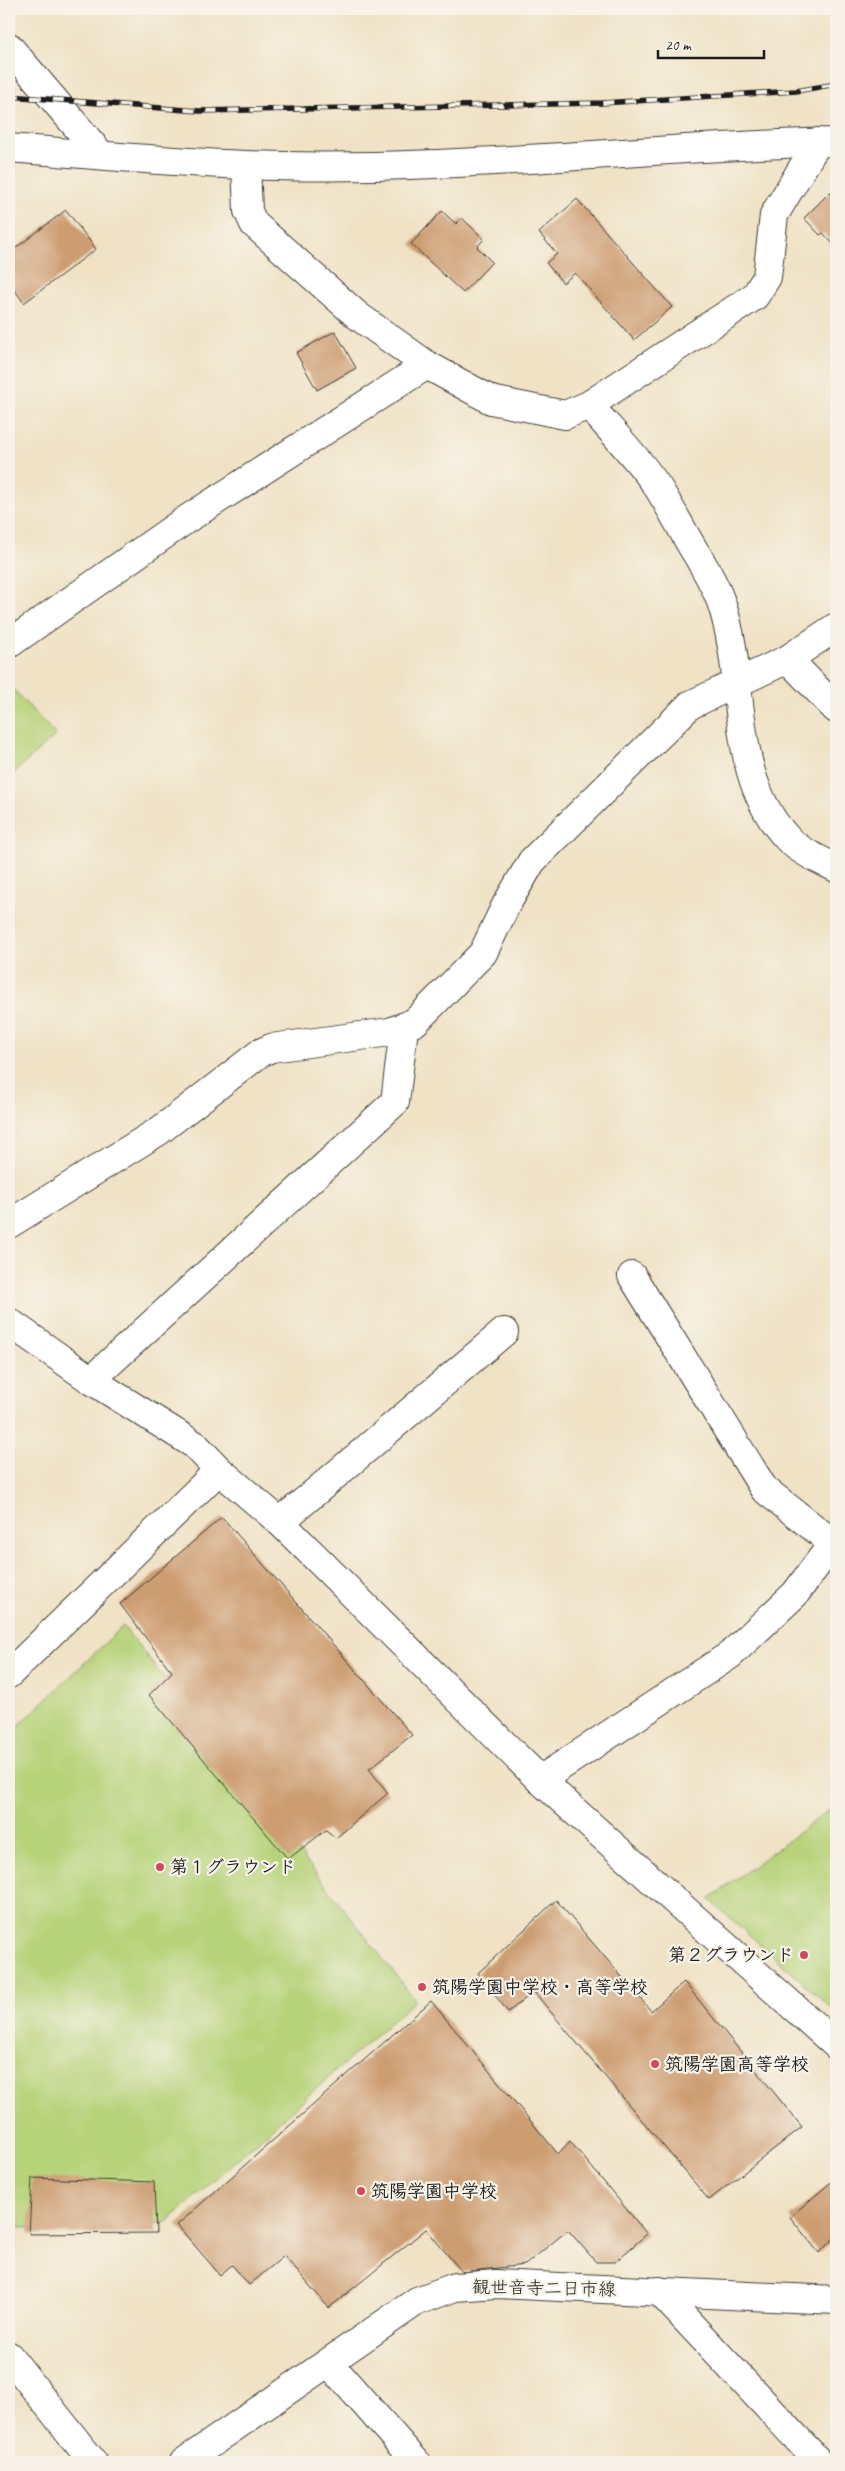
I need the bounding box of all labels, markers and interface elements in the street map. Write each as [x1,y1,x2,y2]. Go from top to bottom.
scale bar [658,28,764,60]
text: 20 m [665,36,692,55]
place label: 第１グラウンド [170,1856,296,1878]
marker: 第１グラウンド [154,1861,166,1873]
place label: 第２グラウンド [668,1944,794,1966]
marker: 第２グラウンド [798,1949,810,1961]
place label: 筑陽学園中学校・高等学校 [432,1976,648,1998]
marker: 筑陽学園中学校・高等学校 [416,1981,428,1993]
place label: 筑陽学園高等学校 [665,2053,809,2075]
marker: 筑陽学園高等学校 [649,2058,661,2070]
place label: 筑陽学園中学校 [371,2180,497,2202]
marker: 筑陽学園中学校 [355,2185,367,2197]
street label: 観世音寺二日市線 [472,2276,616,2300]

